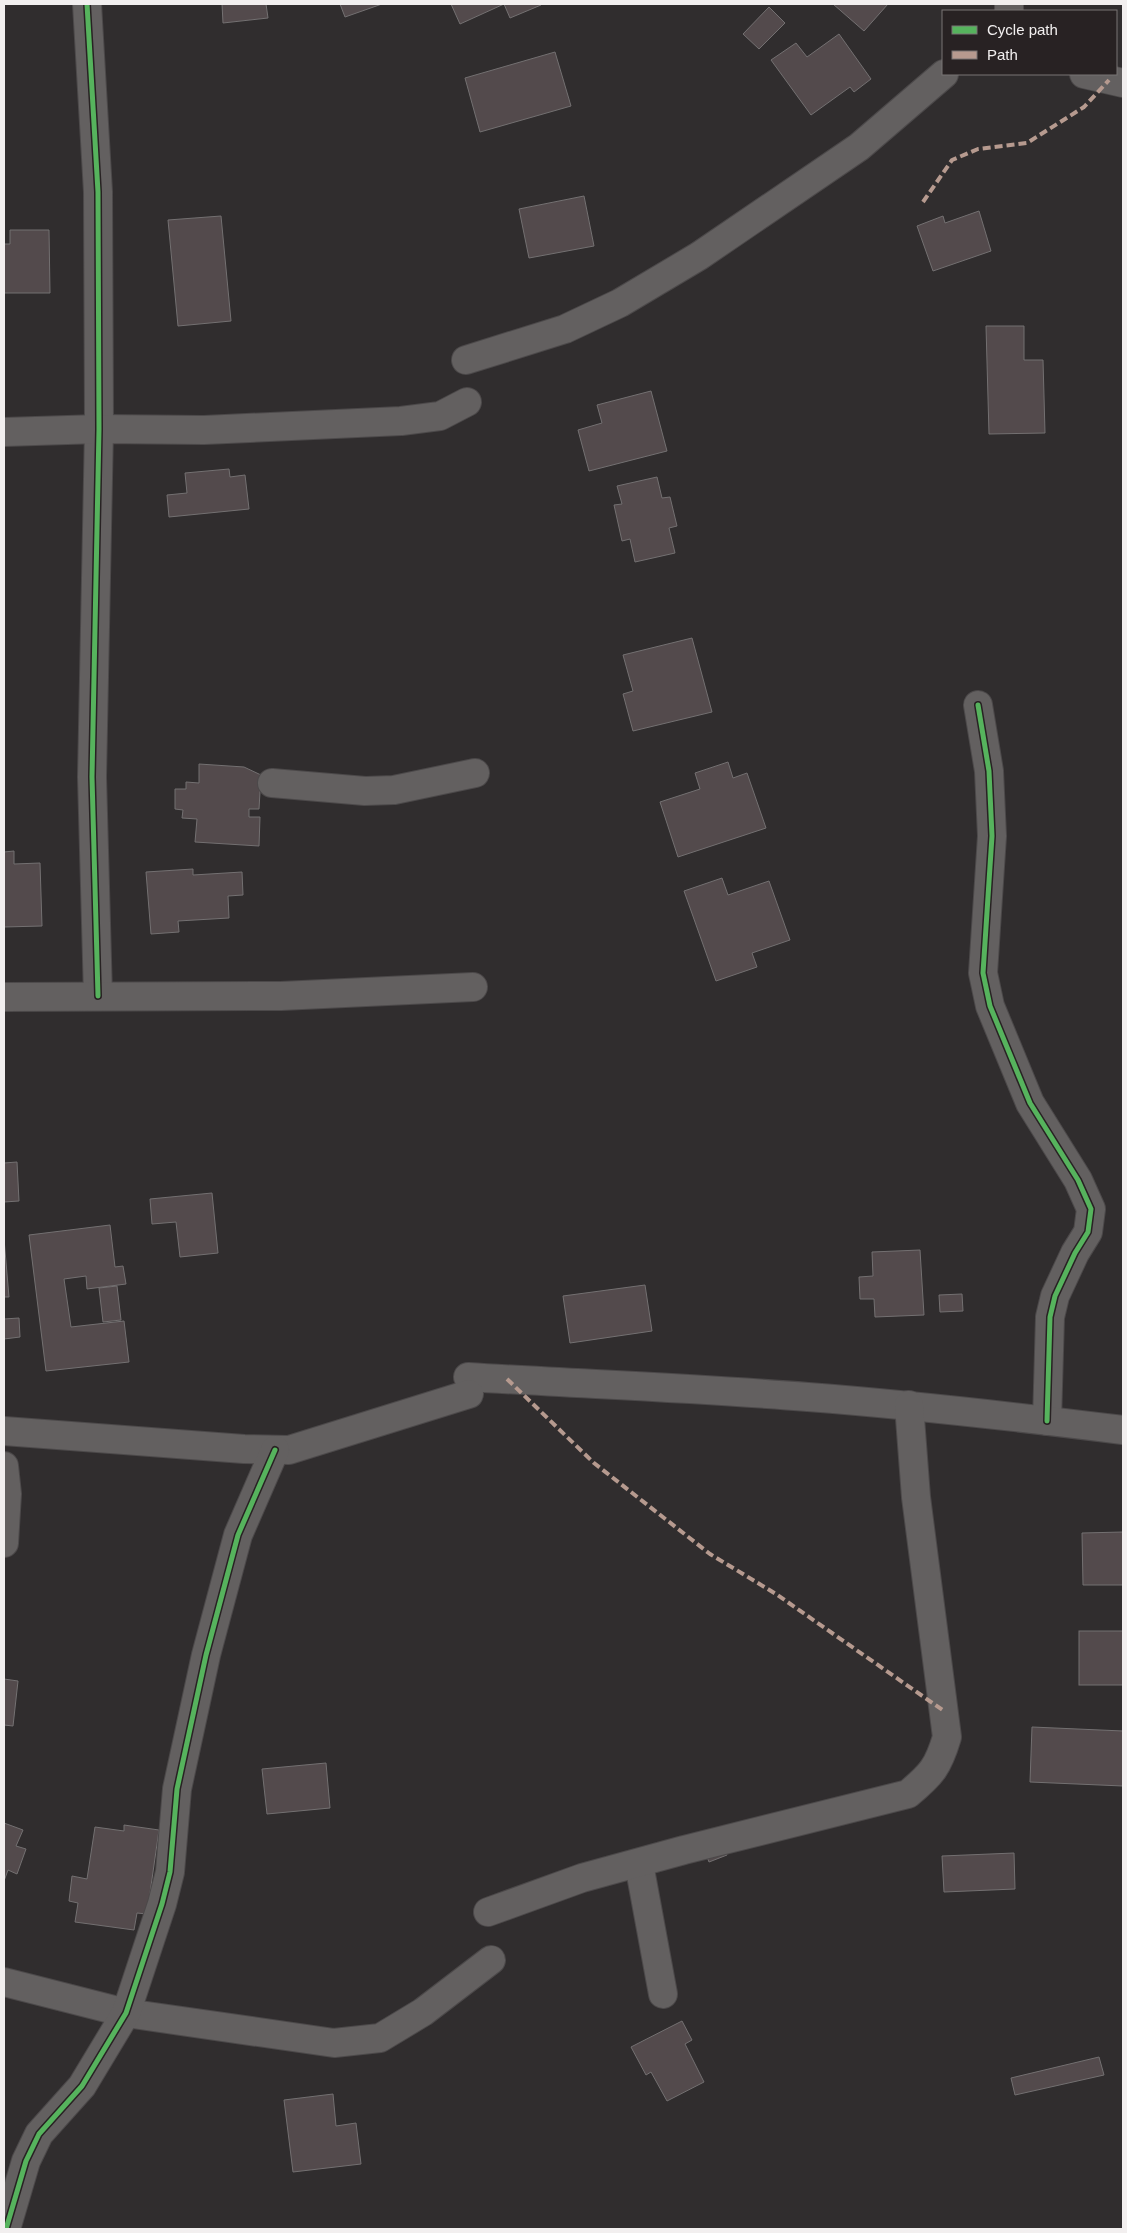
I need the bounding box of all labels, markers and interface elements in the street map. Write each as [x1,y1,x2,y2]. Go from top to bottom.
legend [942,10,1117,75]
text: Cycle path [987,21,1058,38]
text: Path [987,46,1018,63]

